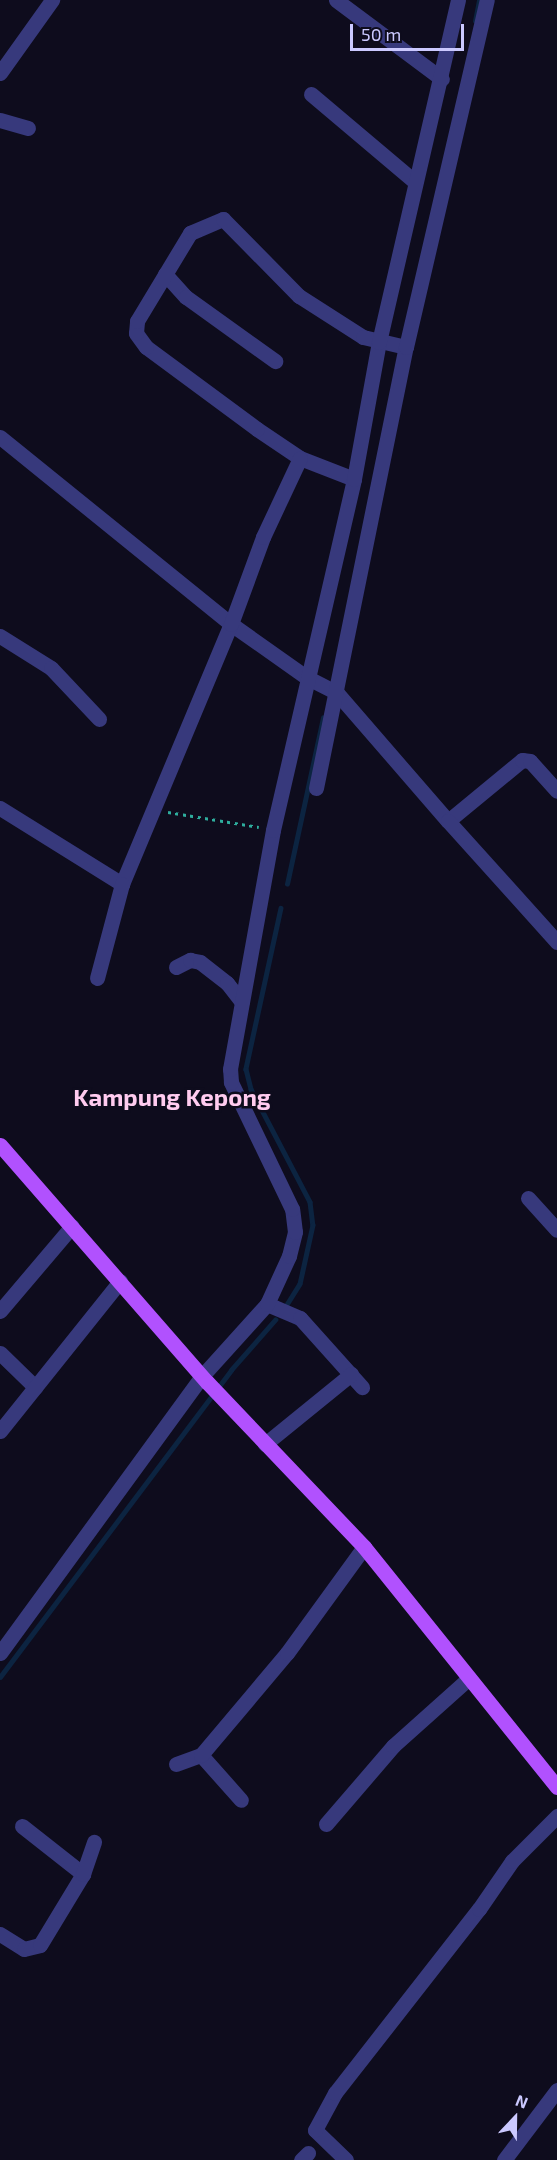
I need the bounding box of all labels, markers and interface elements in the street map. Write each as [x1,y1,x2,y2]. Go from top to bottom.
scale bar [353,12,467,50]
text: 50 m [361,23,401,45]
district label: Kampung Kepong [73,1083,271,1111]
north arrow [485,2088,545,2148]
text: N [513,2090,531,2112]

